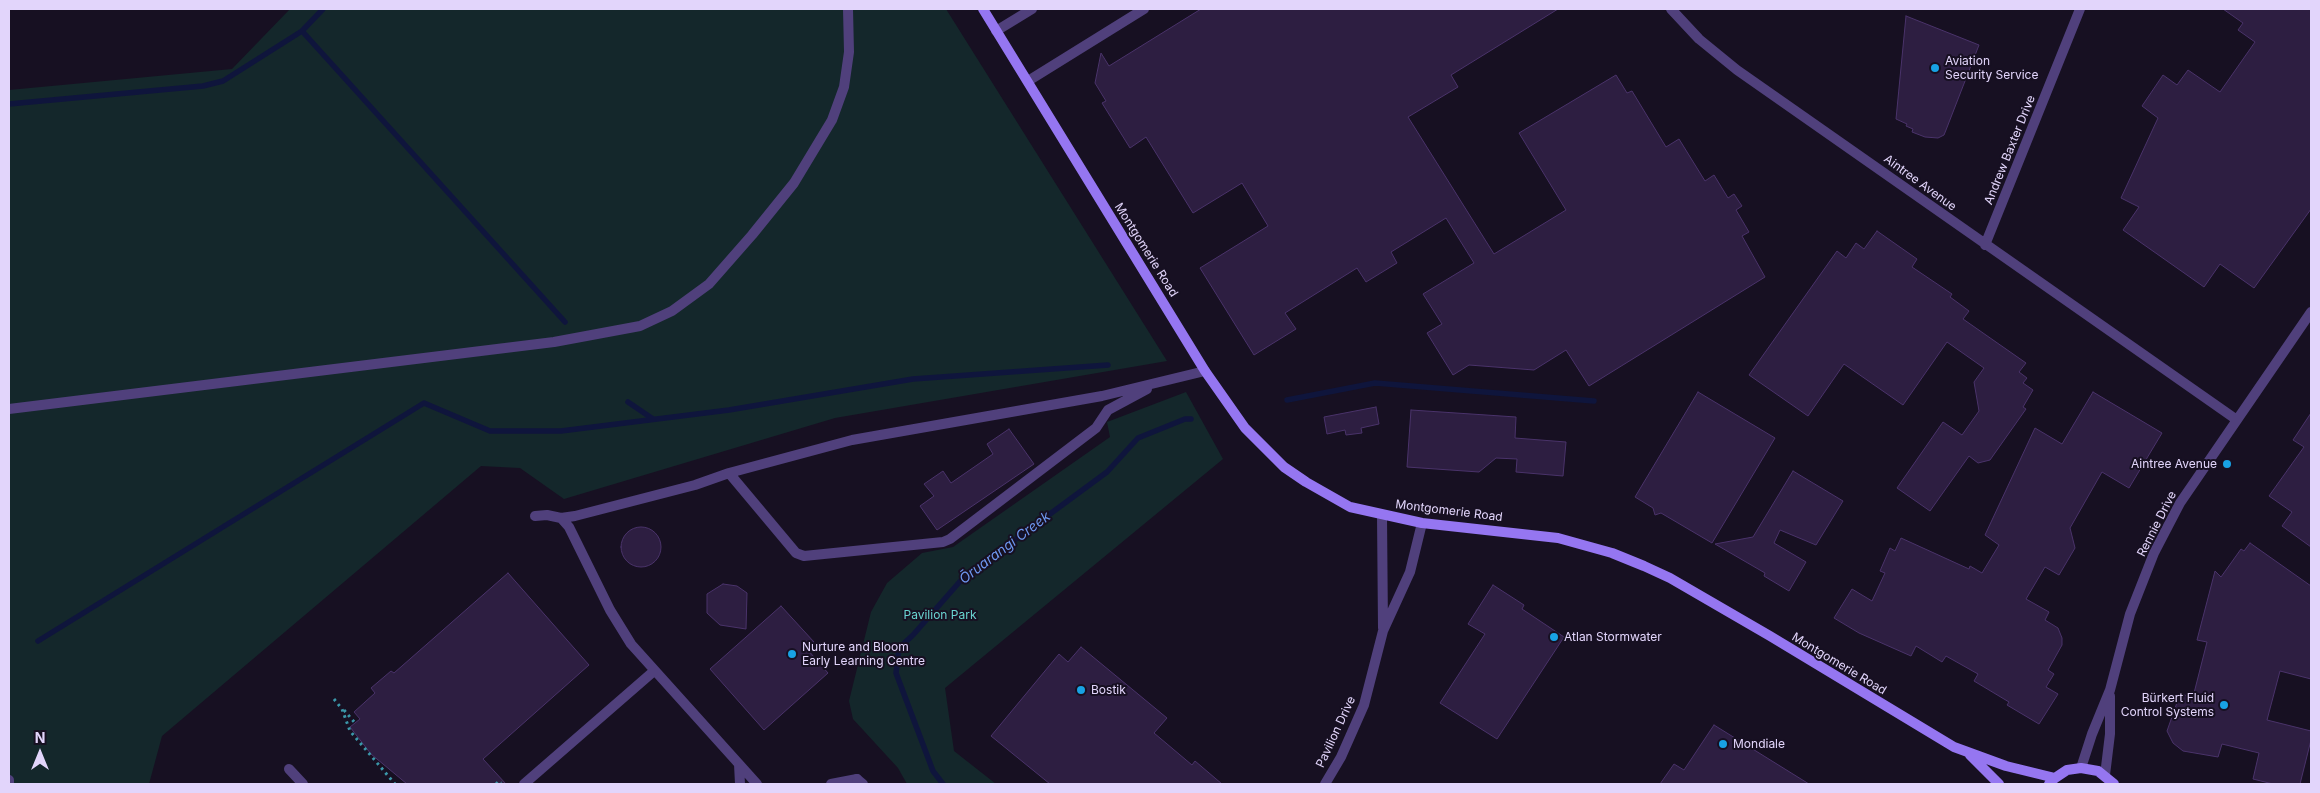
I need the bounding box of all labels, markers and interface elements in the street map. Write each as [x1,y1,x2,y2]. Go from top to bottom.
place label: Aviation Security Service [1945,54,2038,82]
marker: Aviation Security Service [1929,62,1941,74]
street label: Andrew Baxter Drive [1981,93,2039,207]
street label: Aintree Avenue [1881,152,1959,214]
street label: Montgomerie Road [1111,200,1181,300]
place label: Aintree Avenue [2131,457,2217,471]
marker: Aintree Avenue [2221,458,2233,470]
street label: Rennie Drive [2134,489,2180,559]
street label: Montgomerie Road [1395,497,1503,525]
water label: Ōruarangi Creek [956,508,1054,588]
park label: Pavilion Park [903,608,977,622]
place label: Atlan Stormwater [1564,630,1662,644]
street label: Montgomerie Road [1789,630,1889,698]
marker: Atlan Stormwater [1548,631,1560,643]
place label: Nurture and Bloom Early Learning Centre [802,640,925,668]
marker: Nurture and Bloom Early Learning Centre [786,648,798,660]
place label: Bostik [1091,683,1126,697]
marker: Bostik [1075,684,1087,696]
place label: Bürkert Fluid Control Systems [2121,691,2214,719]
street label: Pavilion Drive [1313,694,1359,770]
marker: Bürkert Fluid Control Systems [2218,699,2230,711]
north arrow [15,728,65,778]
text: N [35,729,45,746]
place label: Mondiale [1733,737,1785,751]
marker: Mondiale [1717,738,1729,750]

